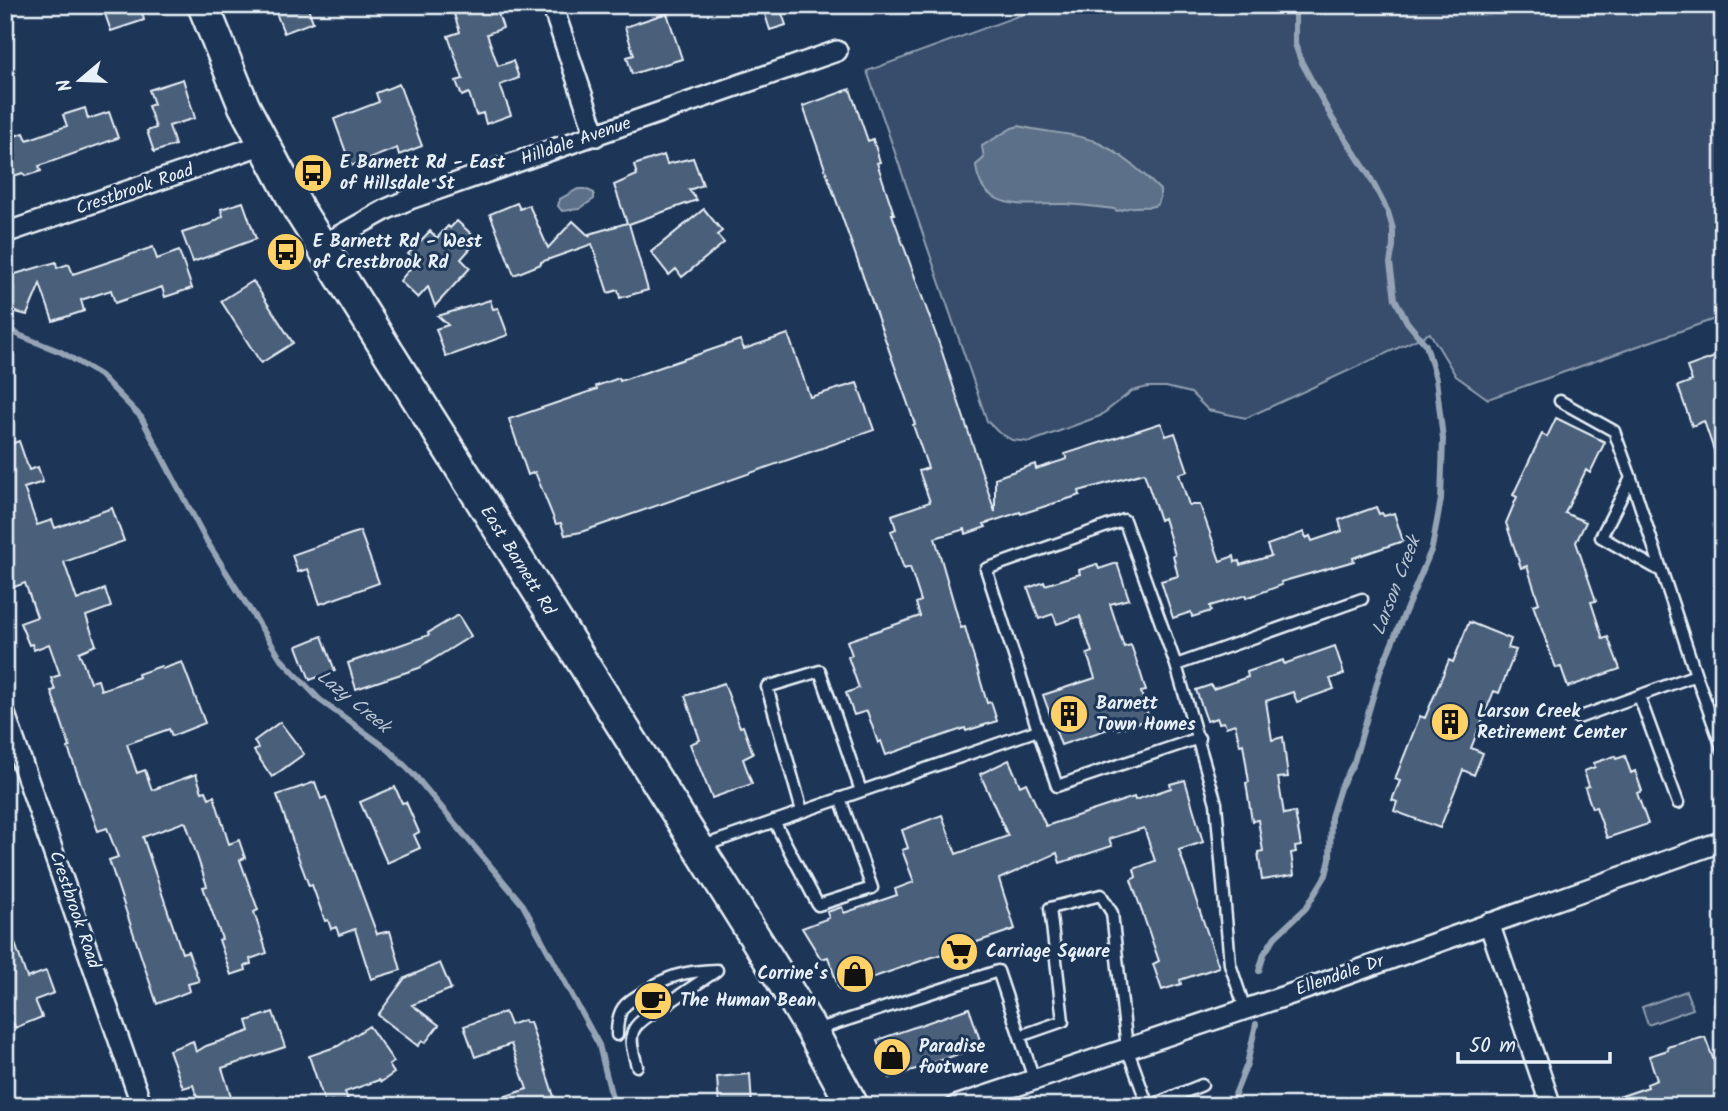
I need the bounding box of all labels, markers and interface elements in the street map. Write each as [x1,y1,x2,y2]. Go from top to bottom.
north arrow [46,46,116,116]
text: N [50,74,82,95]
street label: Hilldale Avenue [517,110,635,174]
place label: E Barnett Rd - East of Hillsdale St [340,149,506,199]
bus stop icon: E Barnett Rd - East of Hillsdale St [292,152,334,194]
street label: Crestbrook Road [72,156,199,224]
place label: E Barnett Rd - West of Crestbrook Rd [313,228,483,278]
bus stop icon: E Barnett Rd - West of Crestbrook Rd [265,231,307,273]
street label: East Barnett Rd [472,500,563,623]
water label: Larson Creek [1364,529,1431,640]
water label: Lazy Creek [309,663,399,743]
place label: Barnett Town Homes [1096,690,1196,740]
building icon: Barnett Town Homes [1048,693,1090,735]
place label: Larson Creek Retirement Center [1477,698,1628,748]
building icon: Larson Creek Retirement Center [1429,701,1471,743]
street label: Crestbrook Road [40,847,108,974]
supermarket icon: Carriage Square [938,931,980,973]
place label: Carriage Square [986,938,1110,967]
street label: Ellendale Dr [1292,947,1389,1005]
shop icon: Corrine‘s [834,953,876,995]
place label: Corrine‘s [757,960,829,989]
cafe icon: The Human Bean [632,980,674,1022]
place label: The Human Bean [680,987,816,1016]
scale bar [1458,1020,1611,1064]
text: 50 m [1469,1030,1516,1063]
place label: Paradise footware [919,1033,989,1083]
shop icon: Paradise footware [871,1036,913,1078]

